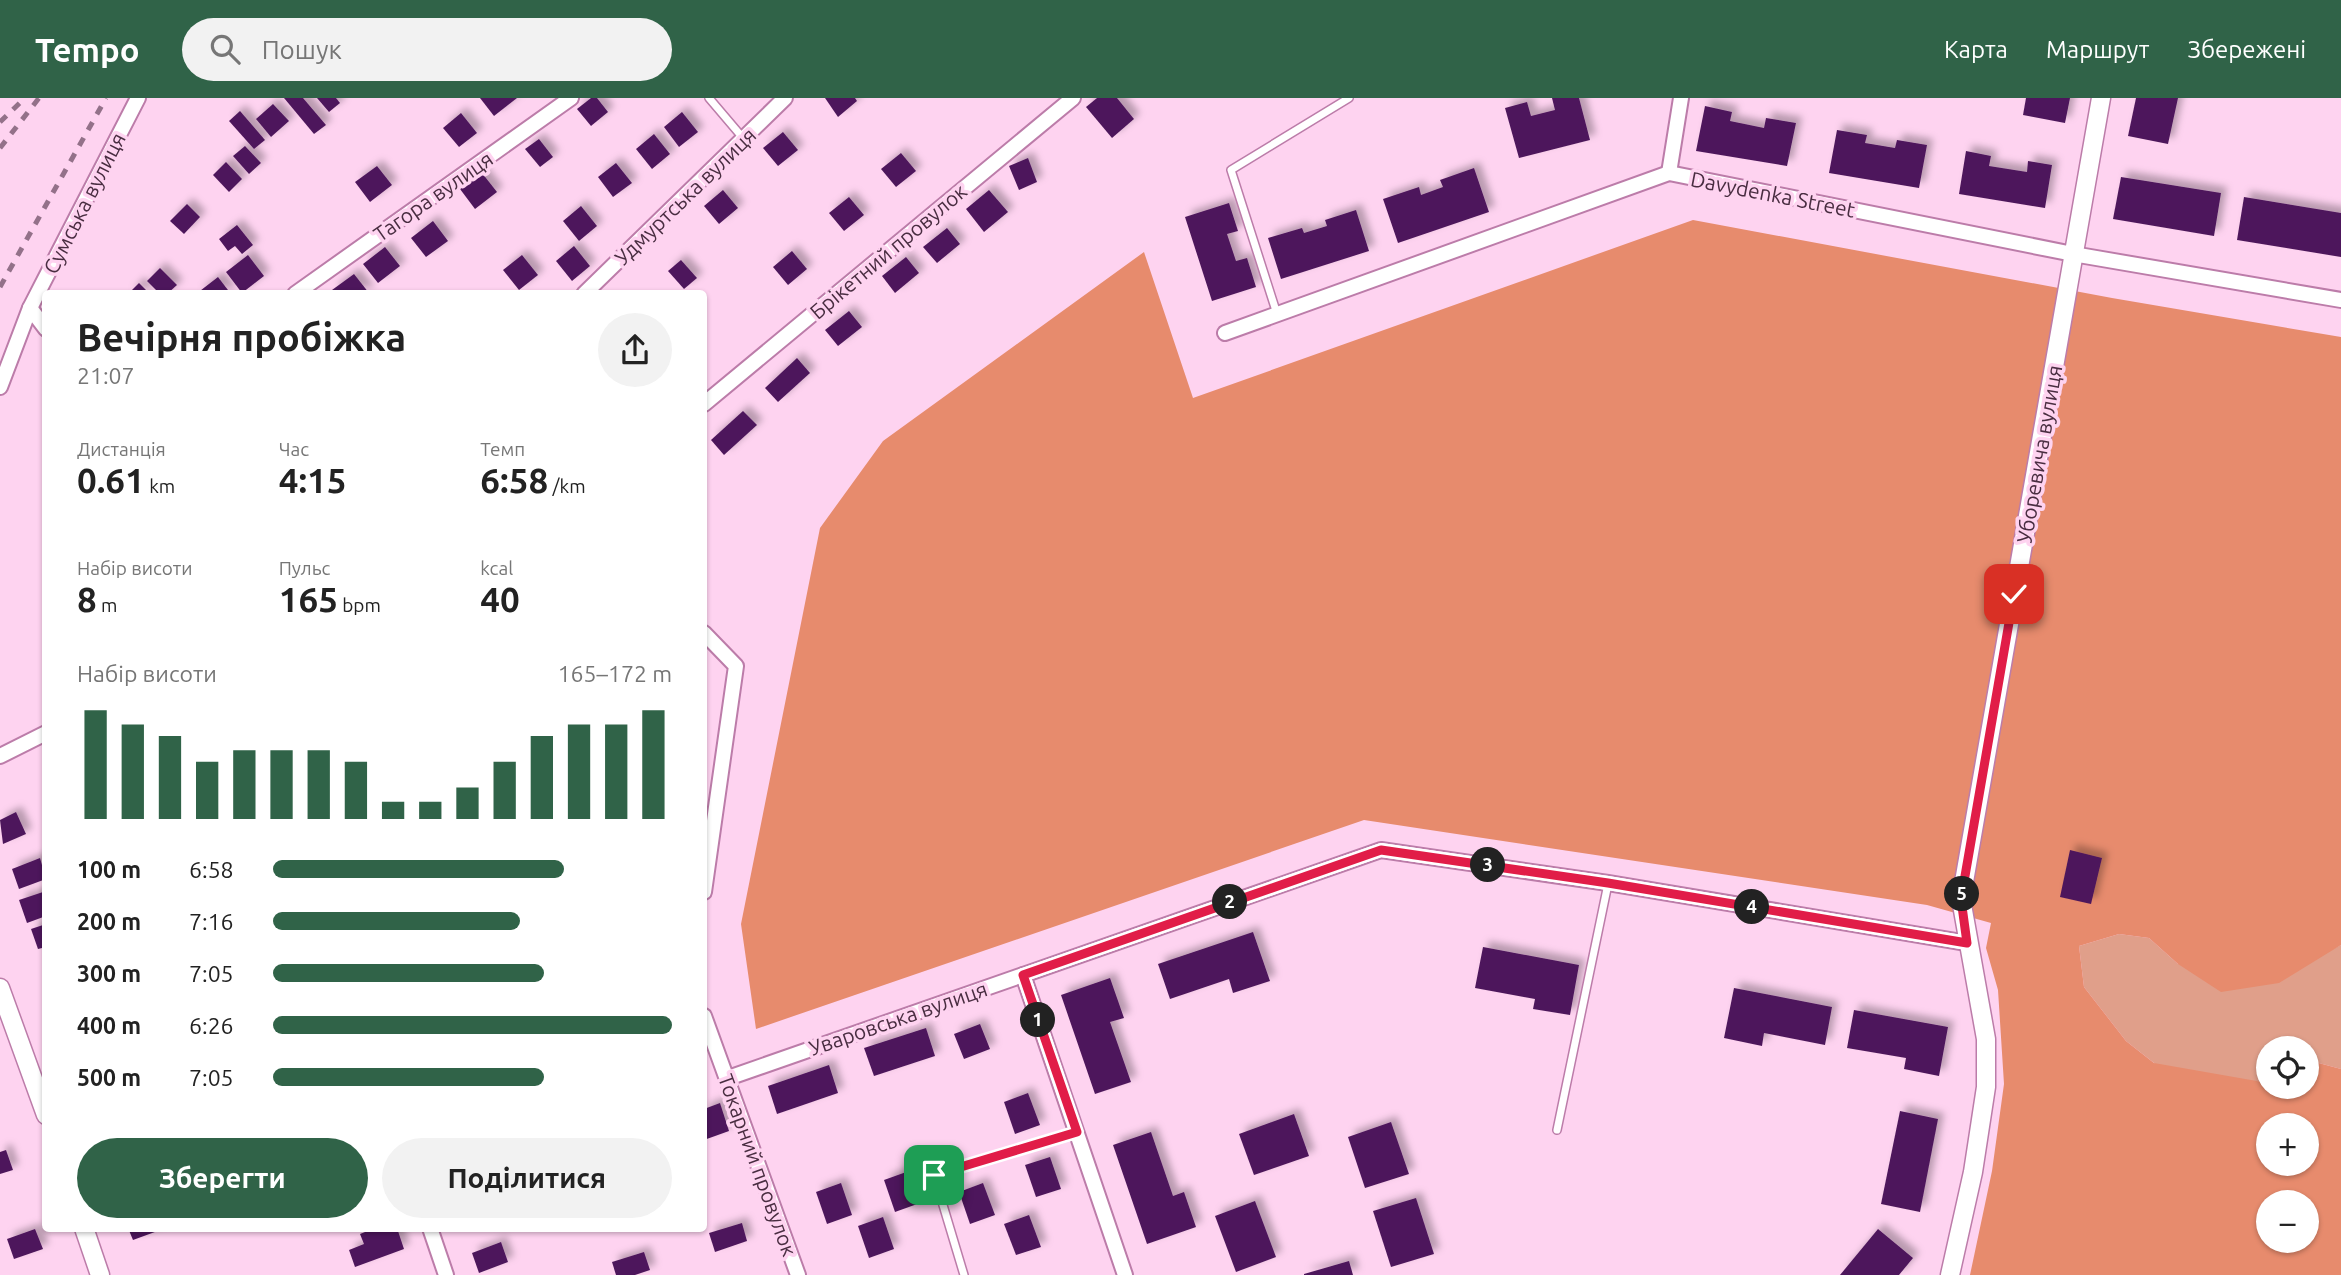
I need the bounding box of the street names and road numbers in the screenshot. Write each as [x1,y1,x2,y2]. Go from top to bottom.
street label: Удмуртська вулиця [610,123,760,269]
street label: Сумська вулиця [38,129,130,277]
street label: Тагора вулиця [369,146,497,246]
street label: Davydenka Street [1689,166,1857,222]
street label: Брiкетний провулок [805,178,971,324]
street label: Уборевича вулиця [2012,363,2066,545]
street label: Уваровська вулиця [806,976,990,1060]
street label: Токарний провулок [714,1071,802,1260]

